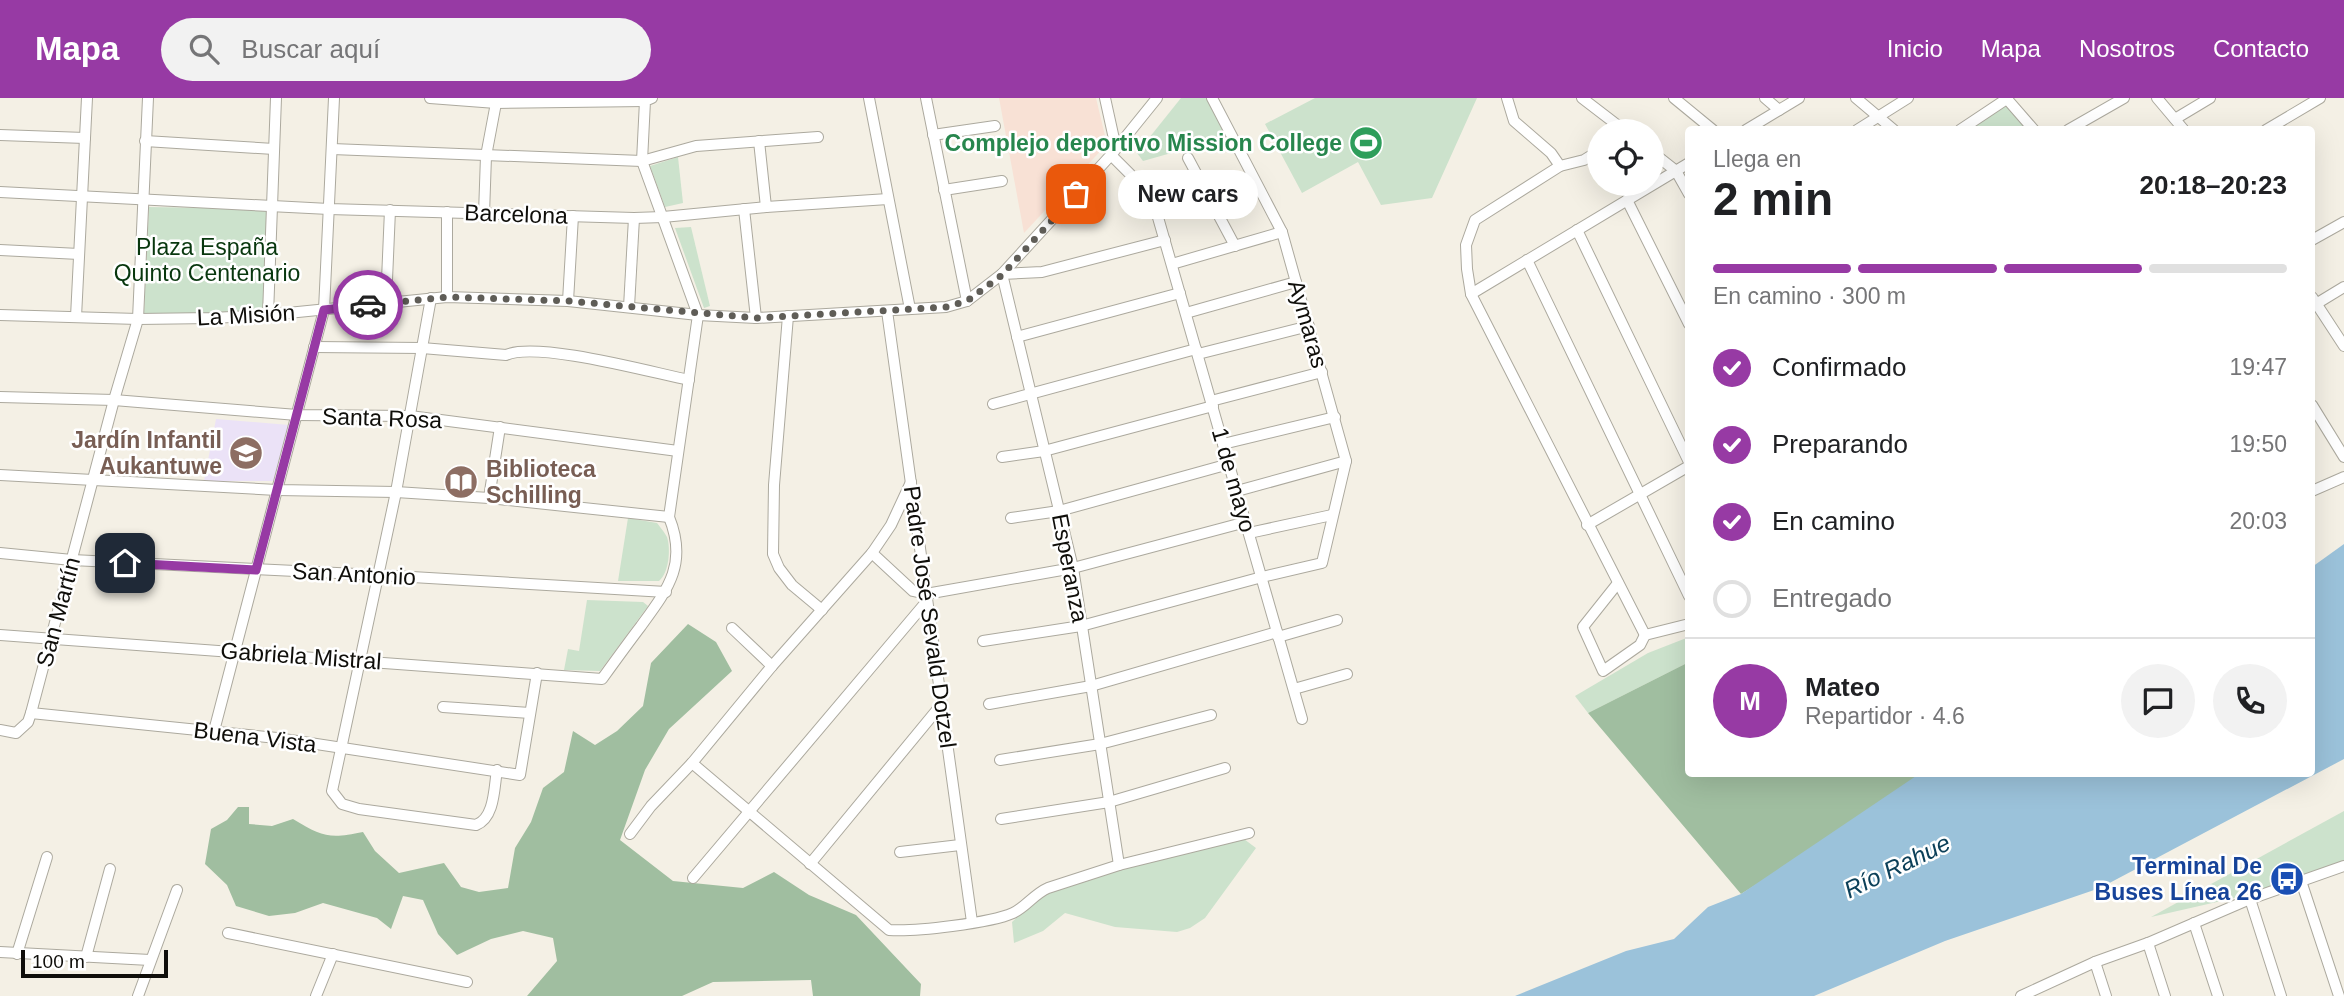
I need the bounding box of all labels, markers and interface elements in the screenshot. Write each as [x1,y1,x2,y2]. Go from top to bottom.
search box [161,18,651,81]
text: Mapa [35,30,119,67]
icon: search [185,30,223,68]
text: Buscar aquí [241,34,380,64]
text: Inicio [1887,35,1943,62]
text: Mapa [1981,35,2041,62]
text: Nosotros [2079,35,2175,62]
text: Contacto [2213,35,2309,62]
map controls [1587,119,1664,196]
button: locate [1587,119,1664,196]
sports icon: Complejo deportivo Mission College [1347,124,1385,162]
place label: Complejo deportivo Mission College [945,130,1342,156]
text: Llega en [1713,146,1801,172]
pin [1046,164,1106,224]
callout: New cars [1118,170,1258,218]
text: 20:18–20:23 [2140,170,2287,200]
text: 2 min [1713,173,1833,225]
icon: bag [1057,175,1095,213]
text: New cars [1137,181,1239,207]
street label: Barcelona [464,199,568,229]
park label: Plaza España Quinto Centenario [114,234,300,286]
courier [333,270,403,340]
street label: Aymaras [1283,277,1333,371]
text: En camino · 300 m [1713,283,1906,309]
icon: car [349,286,387,324]
street label: La Misión [196,299,296,331]
icon: check [1713,349,1751,387]
text: Confirmado [1772,352,1906,382]
text: 19:47 [2229,354,2287,380]
street label: Santa Rosa [321,403,443,433]
street label: 1 de mayo [1207,425,1261,535]
icon: check [1713,426,1751,464]
place label: Jardín Infantil Aukantuwe [71,427,222,479]
text: Preparando [1772,429,1908,459]
text: 19:50 [2229,431,2287,457]
school or university icon: Jardín Infantil Aukantuwe [227,434,265,472]
place label: Biblioteca Schilling [486,456,596,508]
library icon: Biblioteca Schilling [442,463,480,501]
street label: Padre José Sevald Dotzel [899,484,961,750]
icon: check [1713,503,1751,541]
text: En camino [1772,506,1895,536]
text: 20:03 [2229,508,2287,534]
street label: Esperanza [1047,512,1093,625]
pin [95,533,155,593]
icon: home [106,544,144,582]
street label: San Martín [31,554,85,670]
street label: San Antonio [291,558,417,590]
text: Entregado [1772,583,1892,613]
street label: Gabriela Mistral [220,637,382,675]
button: chat [2121,664,2195,738]
button: phone [2213,664,2287,738]
text: Mateo [1805,672,1880,702]
text: M [1739,686,1761,716]
text: Repartidor · 4.6 [1805,703,1965,729]
street label: Buena Vista [192,717,318,757]
water label: Río Rahue [1840,829,1954,903]
place label: Terminal De Buses Línea 26 [2095,853,2262,905]
bus stop icon: Terminal De Buses Línea 26 [2268,860,2306,898]
scale bar [21,947,168,979]
text: 100 m [32,951,85,972]

